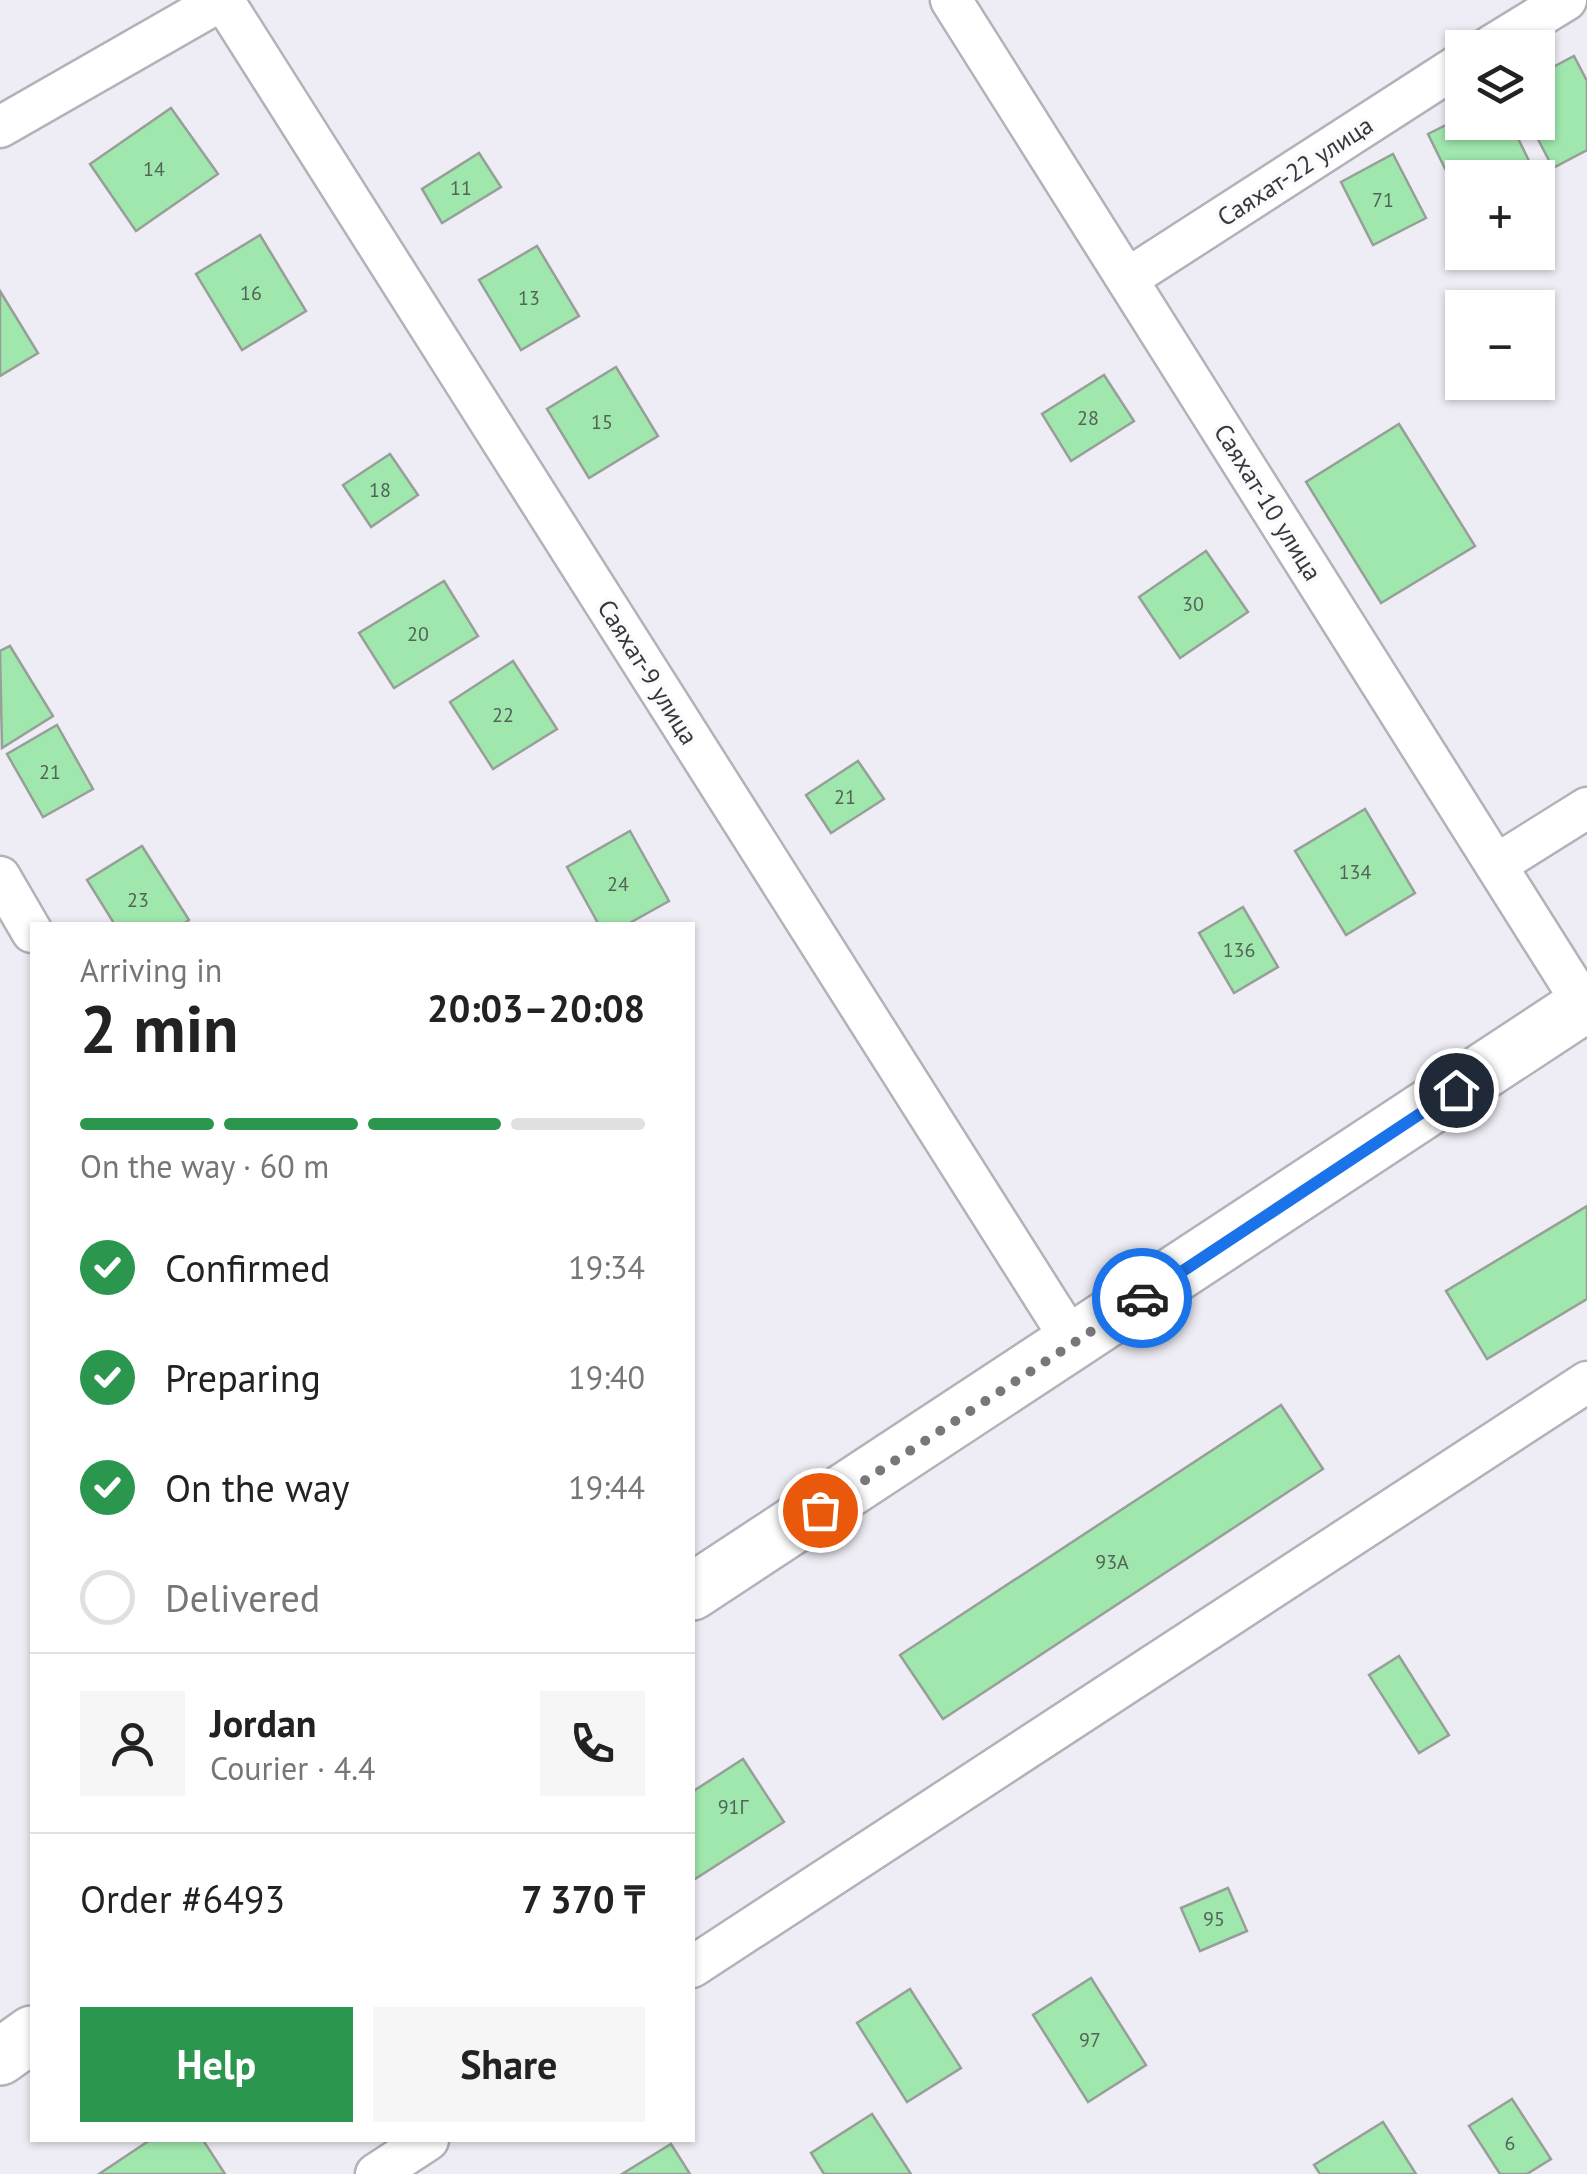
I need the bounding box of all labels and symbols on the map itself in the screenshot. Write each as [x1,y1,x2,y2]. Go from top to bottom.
street label: Саяхат-22 улица [1211,109,1379,233]
house number: 14 [143,156,165,182]
house number: 11 [450,175,472,201]
house number: 71 [1372,187,1394,213]
house number: 16 [240,280,262,306]
house number: 13 [518,285,540,311]
house number: 28 [1077,405,1099,431]
house number: 15 [591,409,613,435]
street label: Саяхат-10 улица [1207,418,1329,586]
house number: 18 [369,477,391,503]
house number: 30 [1182,591,1204,617]
street label: Саяхат-9 улица [591,593,705,751]
house number: 20 [407,621,429,647]
house number: 22 [492,702,514,728]
house number: 21 [39,759,61,785]
house number: 21 [834,784,856,810]
house number: 134 [1339,859,1371,885]
house number: 24 [607,871,629,897]
house number: 23 [127,887,149,913]
house number: 136 [1223,937,1255,963]
pin [1414,1048,1499,1133]
courier [1092,1248,1192,1348]
pin [778,1468,863,1553]
house number: 93А [1095,1549,1129,1575]
house number: 91Г [718,1794,749,1820]
house number: 95 [1203,1906,1225,1932]
house number: 97 [1079,2027,1101,2053]
house number: 6 [1505,2130,1515,2156]

